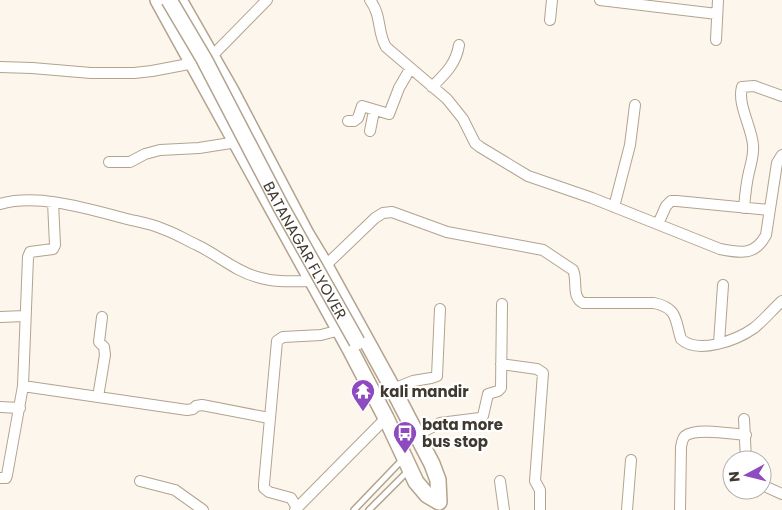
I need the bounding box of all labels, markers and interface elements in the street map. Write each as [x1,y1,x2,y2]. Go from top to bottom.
street label: BATANAGAR FLYOVER [259,177,352,323]
temple icon: kali mandir [350,378,376,412]
place label: kali mandir [380,381,469,402]
place label: bata more bus stop [422,414,503,452]
bus stop icon: bata more bus stop [392,420,418,454]
north arrow [722,450,772,500]
text: N [724,470,745,483]

